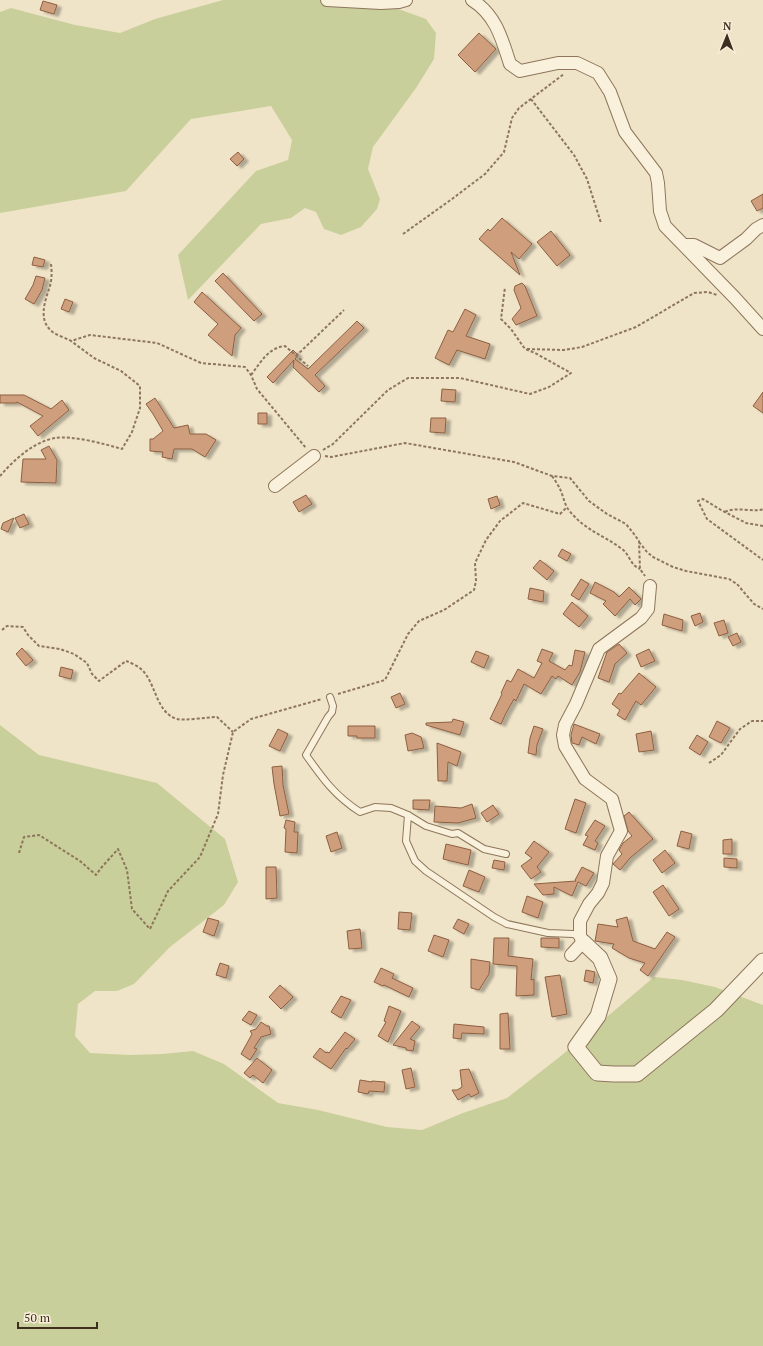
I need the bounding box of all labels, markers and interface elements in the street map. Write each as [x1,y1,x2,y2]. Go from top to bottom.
north arrow [707,16,747,56]
text: N [723,19,732,33]
scale bar [18,1304,97,1330]
text: 50 m [24,1310,51,1325]

